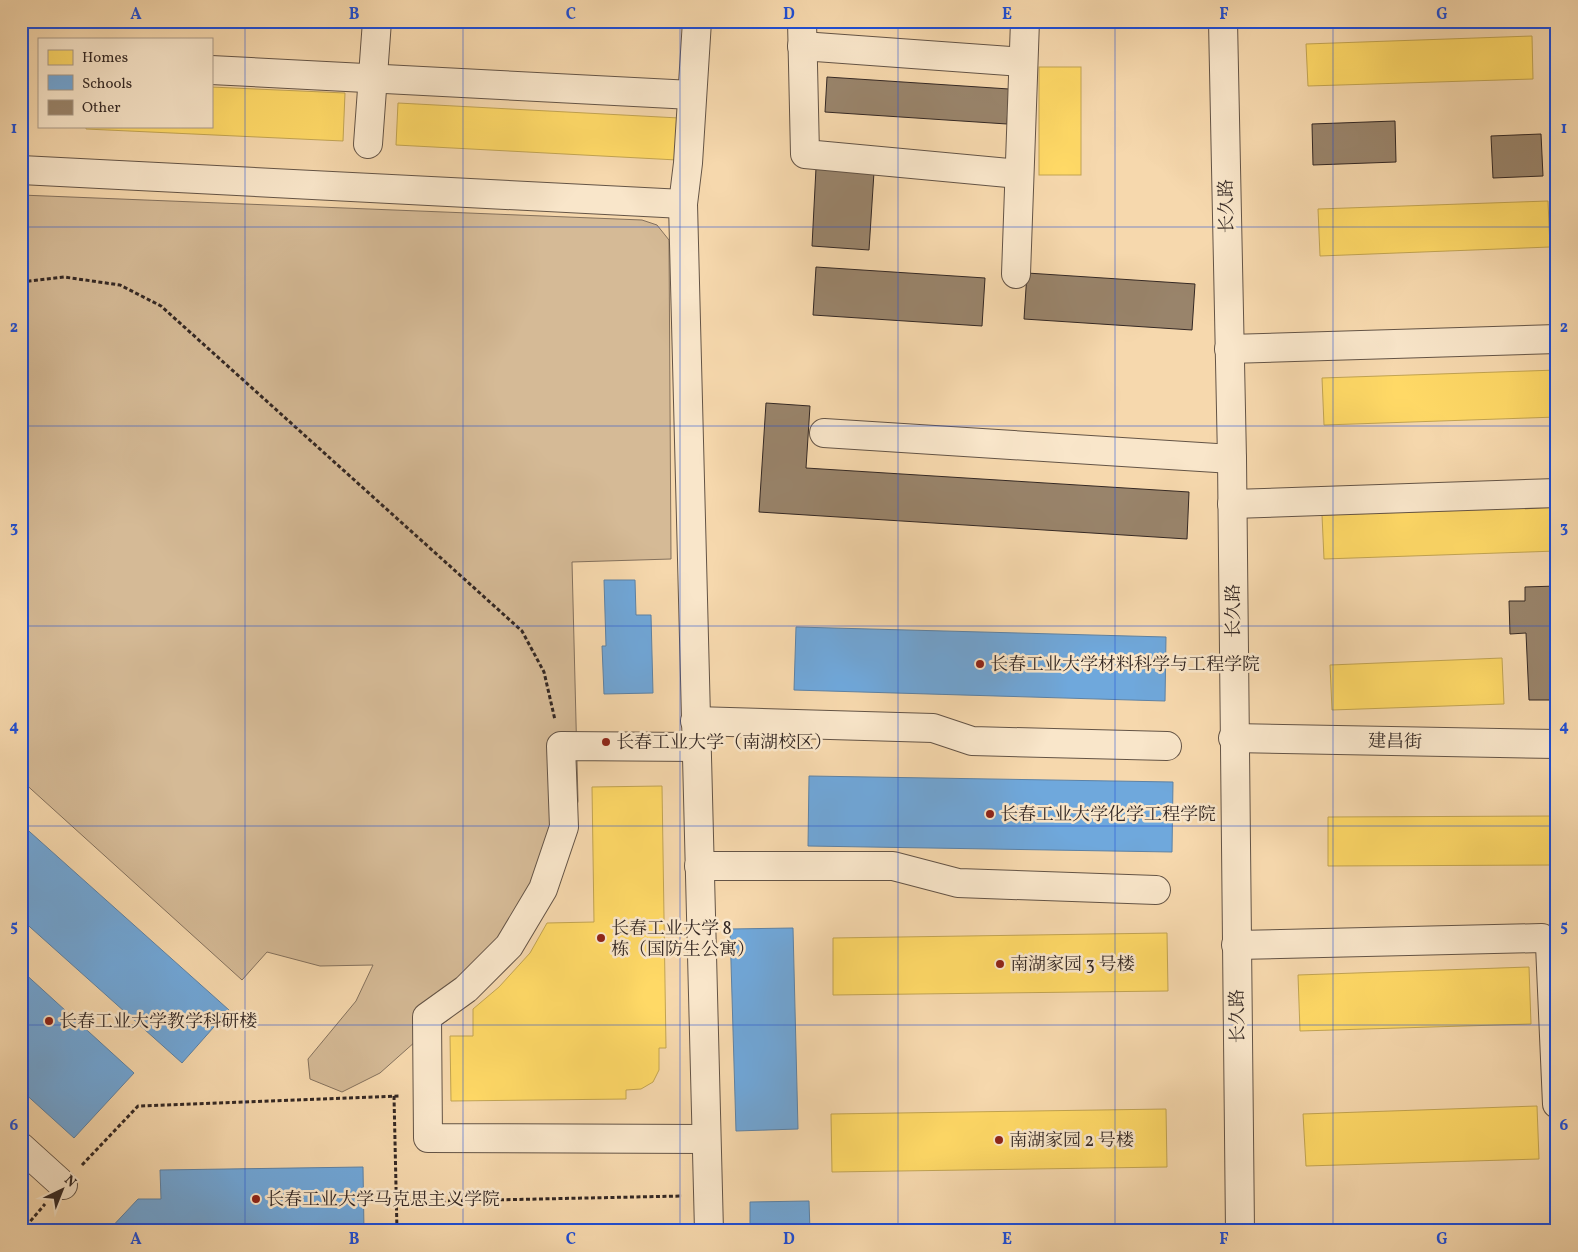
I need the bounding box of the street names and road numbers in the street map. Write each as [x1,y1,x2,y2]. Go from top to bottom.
street label: 长久路 [1215,179,1240,233]
street label: 长久路 [1222,584,1247,638]
street label: 建昌街 [1368,730,1422,755]
street label: 长久路 [1226,989,1251,1043]

